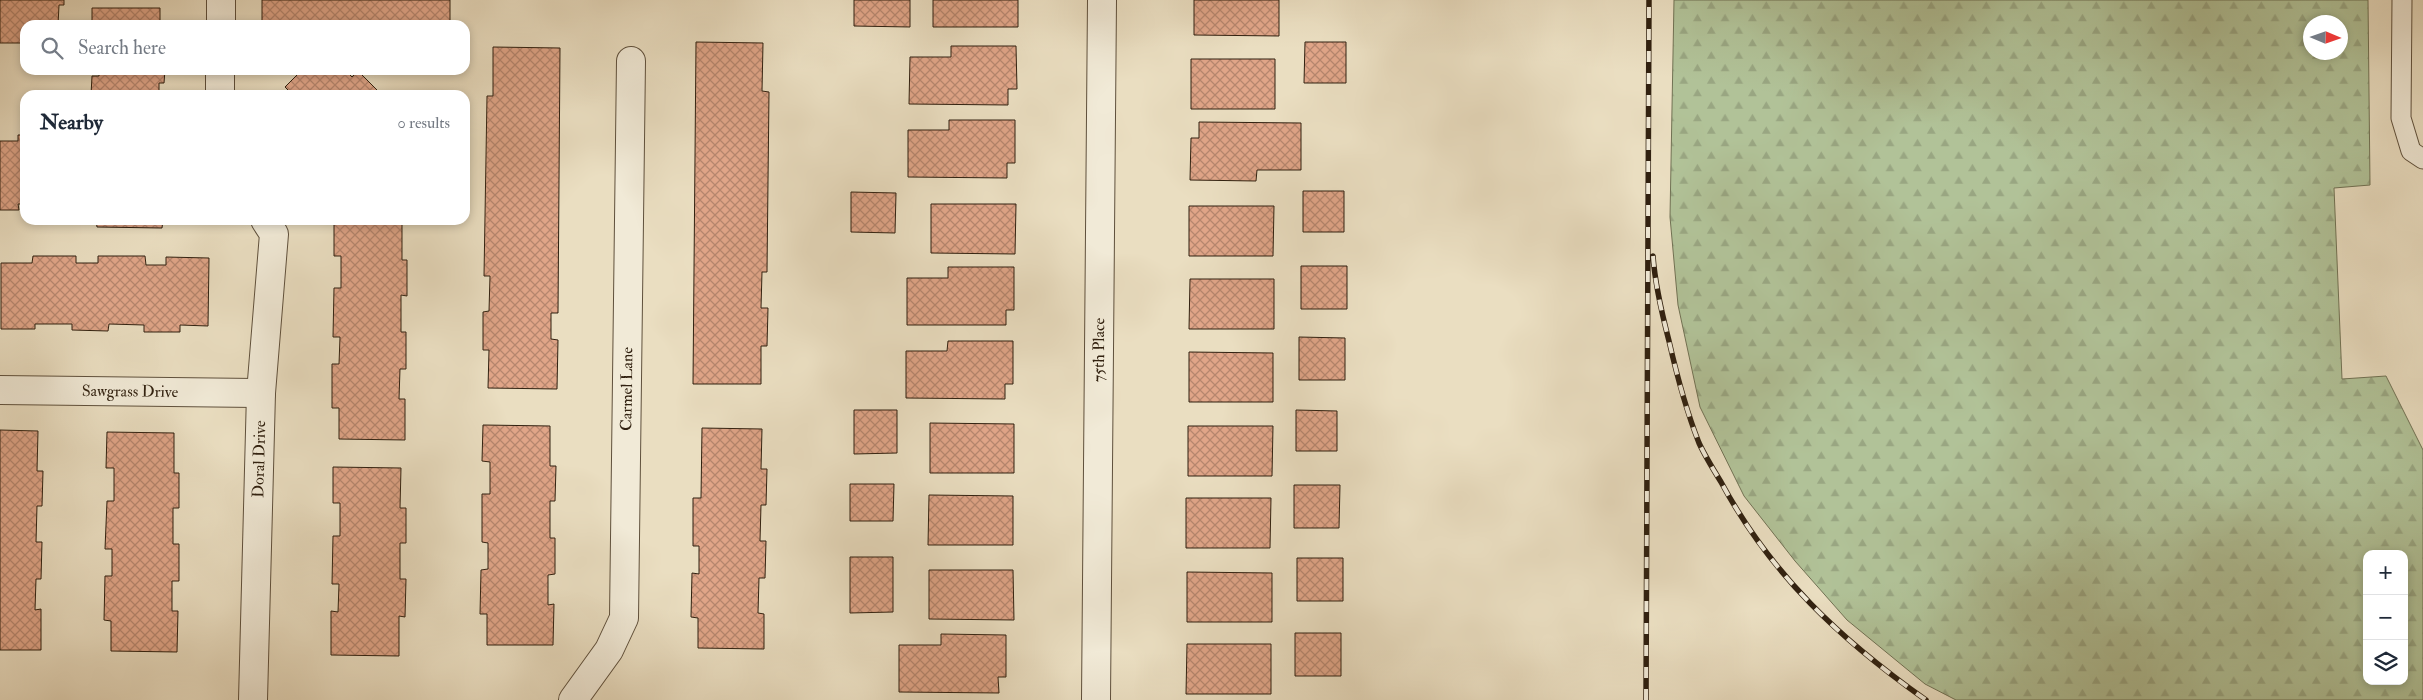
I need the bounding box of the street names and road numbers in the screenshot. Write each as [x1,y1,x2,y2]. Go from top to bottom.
street label: 75th Place [1089,317,1109,382]
street label: Carmel Lane [616,347,637,431]
street label: Sawgrass Drive [82,381,179,402]
street label: Doral Drive [248,420,270,498]

